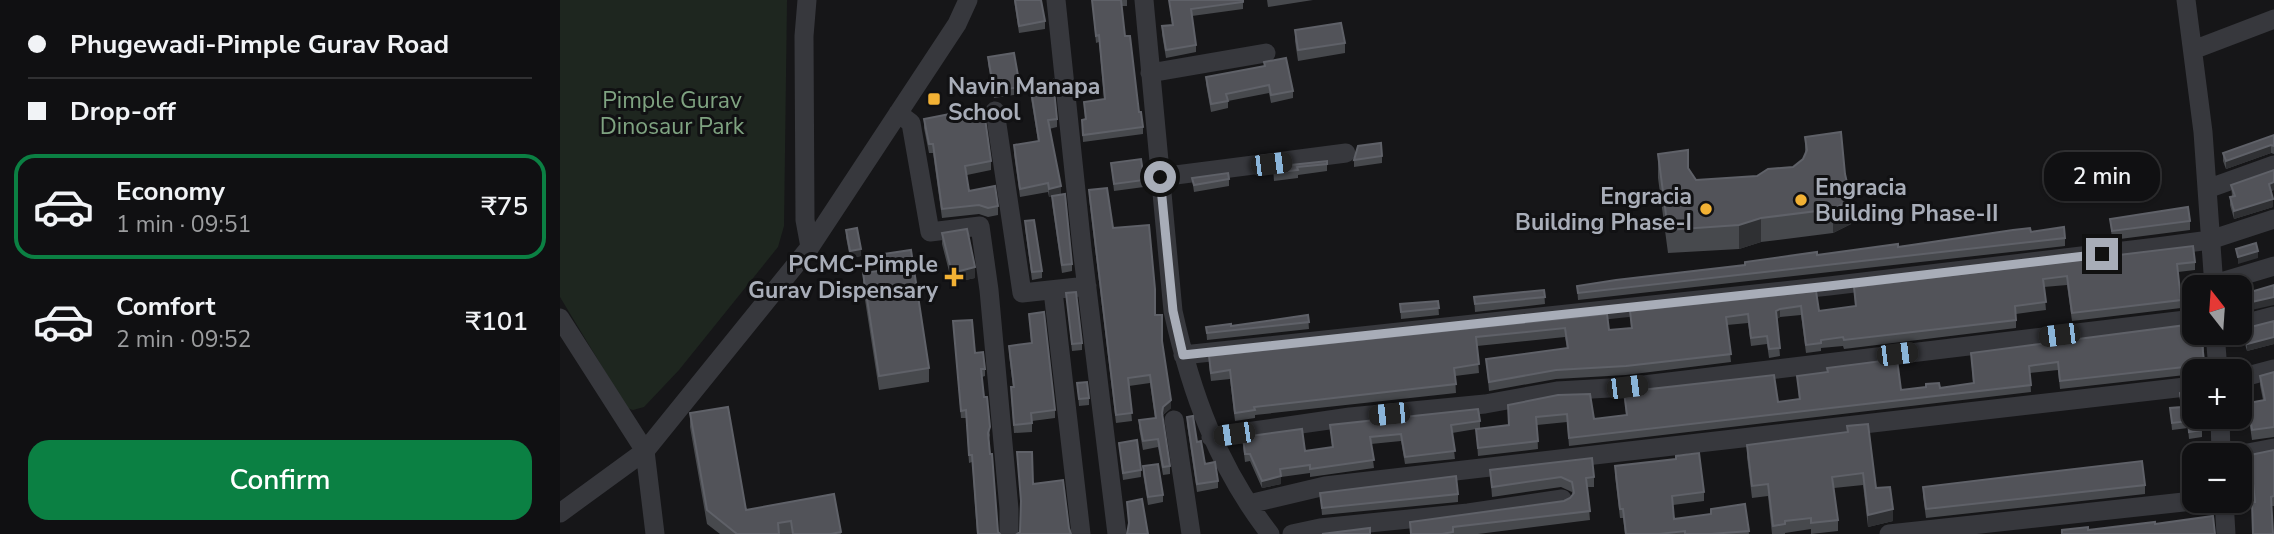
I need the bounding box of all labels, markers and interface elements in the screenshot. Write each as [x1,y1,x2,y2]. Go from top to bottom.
text: Phugewadi-Pimple Gurav Road [70,27,449,62]
place label: Navin Manapa School [948,71,1100,128]
park label: Pimple Gurav Dinosaur Park [600,85,745,142]
marker: Navin Manapa School [926,91,942,107]
text: Drop-off [70,94,176,129]
car [1249,151,1294,177]
callout: 2 min [2044,152,2160,202]
route start [1144,161,1176,193]
text: 2 min [2073,161,2131,192]
place label: Engracia Building Phase-II [1815,172,1998,229]
text: Economy [116,174,225,209]
icon: car [32,175,95,238]
place label: Engracia Building Phase-I [1515,181,1692,238]
text: ₹75 [481,189,528,224]
marker: Engracia Building Phase-II [1793,192,1809,208]
marker: Engracia Building Phase-I [1698,201,1714,217]
text: 1 min · 09:51 [116,209,251,240]
route end [2086,238,2118,270]
place label: PCMC-Pimple Gurav Dispensary [748,249,939,306]
marker: PCMC-Pimple Gurav Dispensary [944,267,964,287]
north arrow [2182,275,2252,345]
map controls [2182,275,2252,513]
text: Comfort [116,289,216,324]
icon: car [32,290,95,353]
text: ₹101 [466,304,528,339]
car [2037,322,2082,348]
text: 2 min · 09:52 [116,324,251,355]
car [1875,341,1920,367]
button: + [2182,359,2252,429]
car [1605,374,1650,400]
car [1368,401,1411,427]
car [1212,421,1257,447]
button: Confirm [28,440,532,520]
button: − [2182,443,2252,513]

